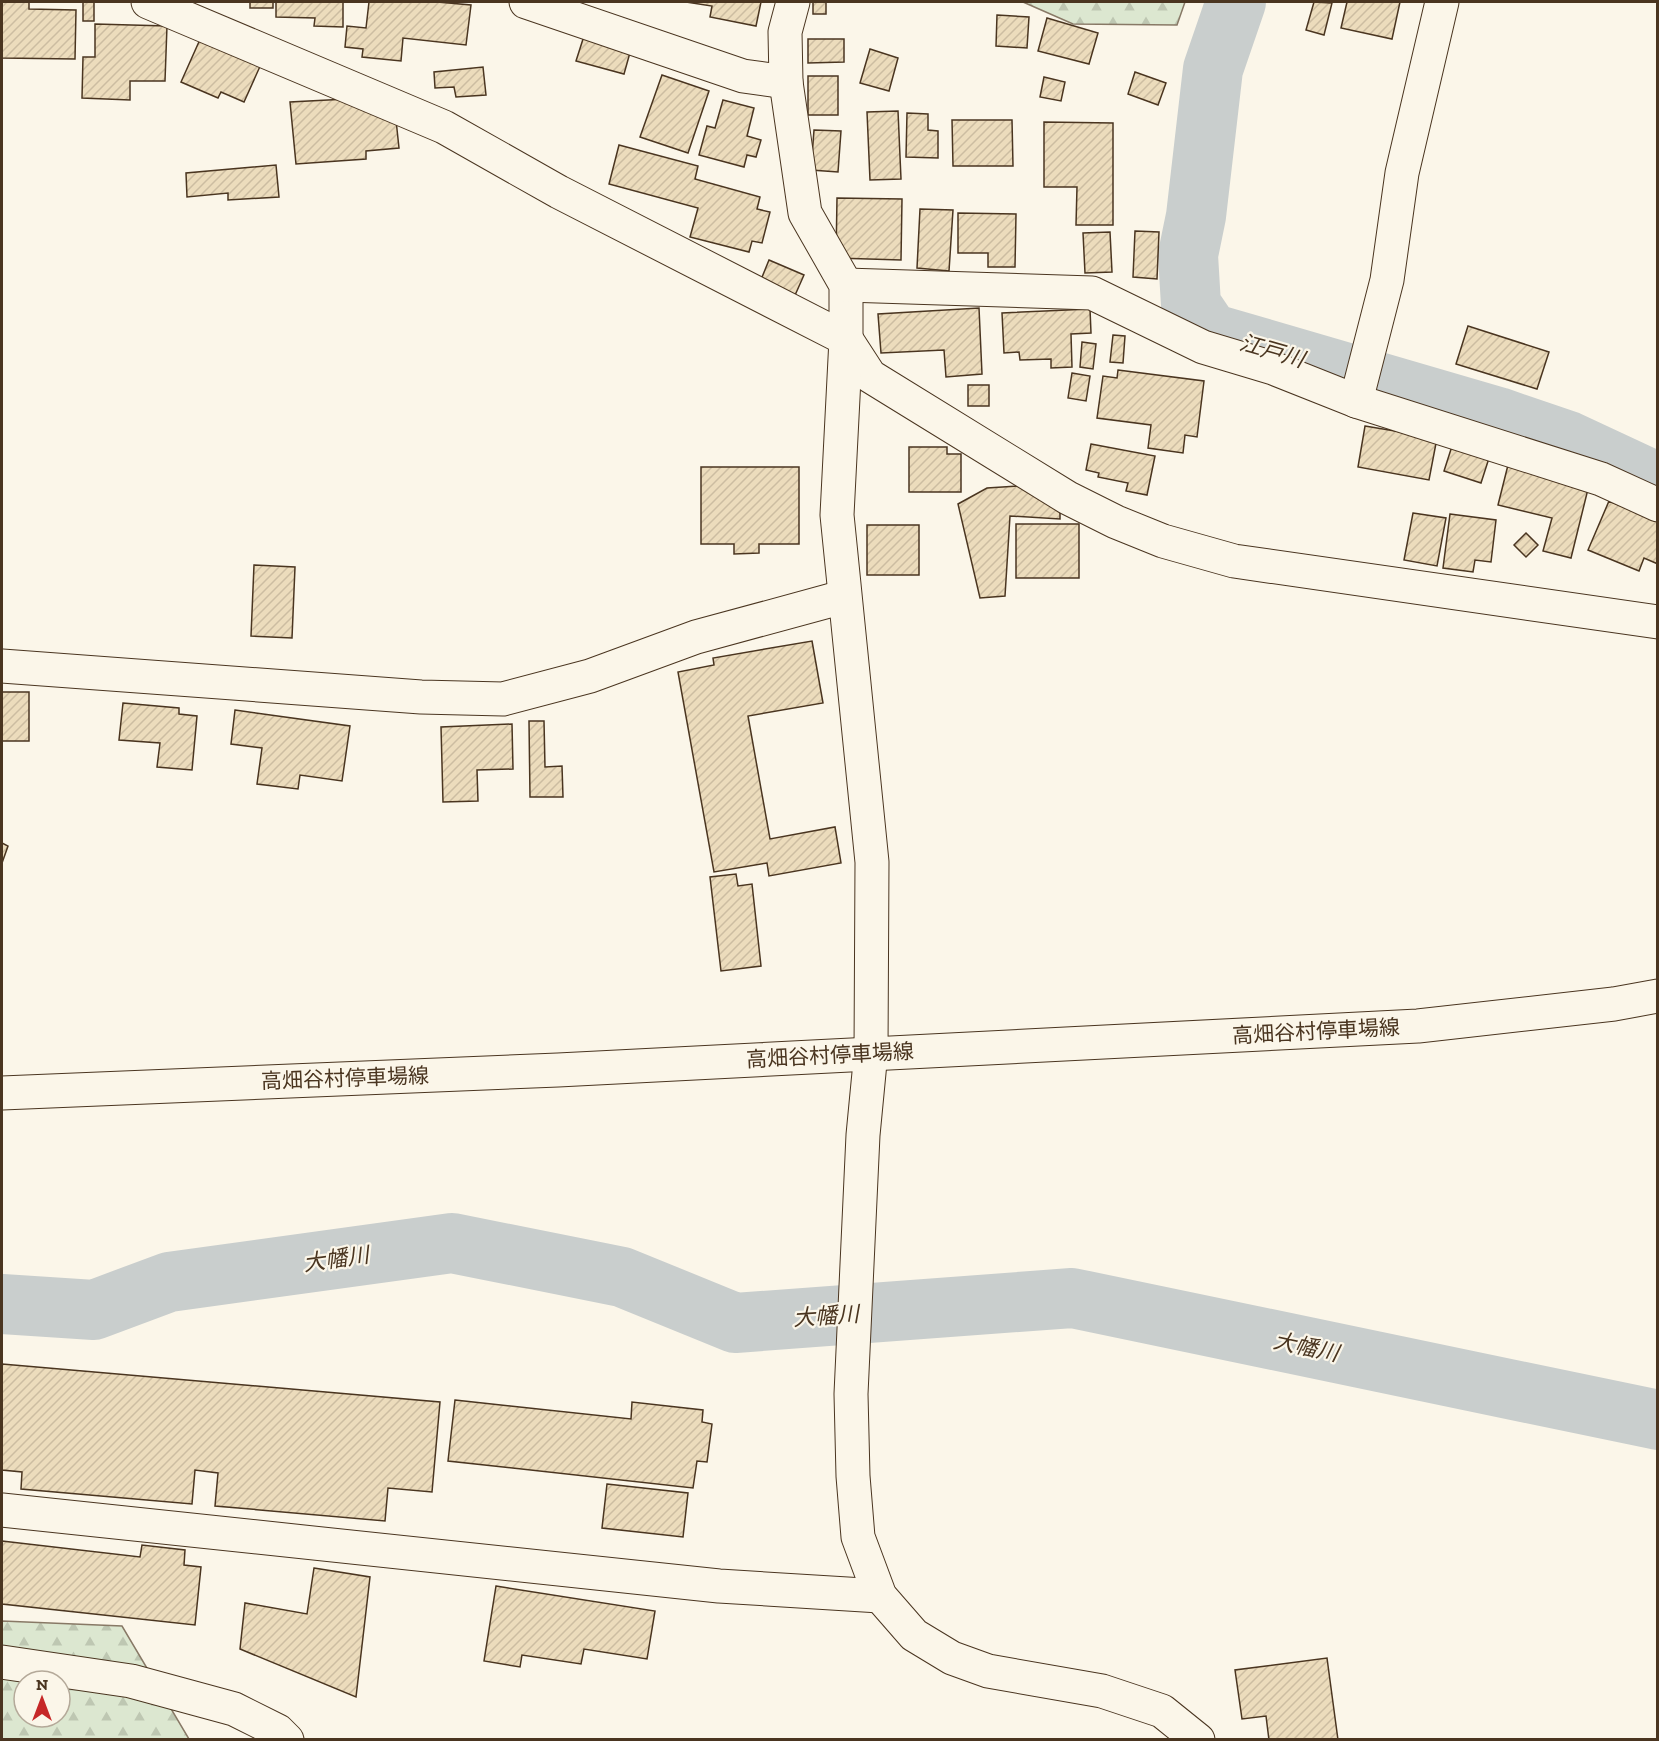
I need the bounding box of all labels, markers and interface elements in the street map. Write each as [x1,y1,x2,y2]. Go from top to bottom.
water label: 江戸川 [1237,329,1309,374]
street label: 高畑谷村停車場線 [1231,1014,1401,1048]
street label: 高畑谷村停車場線 [745,1038,915,1072]
street label: 高畑谷村停車場線 [261,1063,429,1093]
water label: 大幡川 [301,1241,373,1277]
water label: 大幡川 [792,1300,862,1332]
water label: 大幡川 [1271,1327,1343,1367]
north arrow [12,1669,72,1729]
text: N [36,1675,48,1694]

